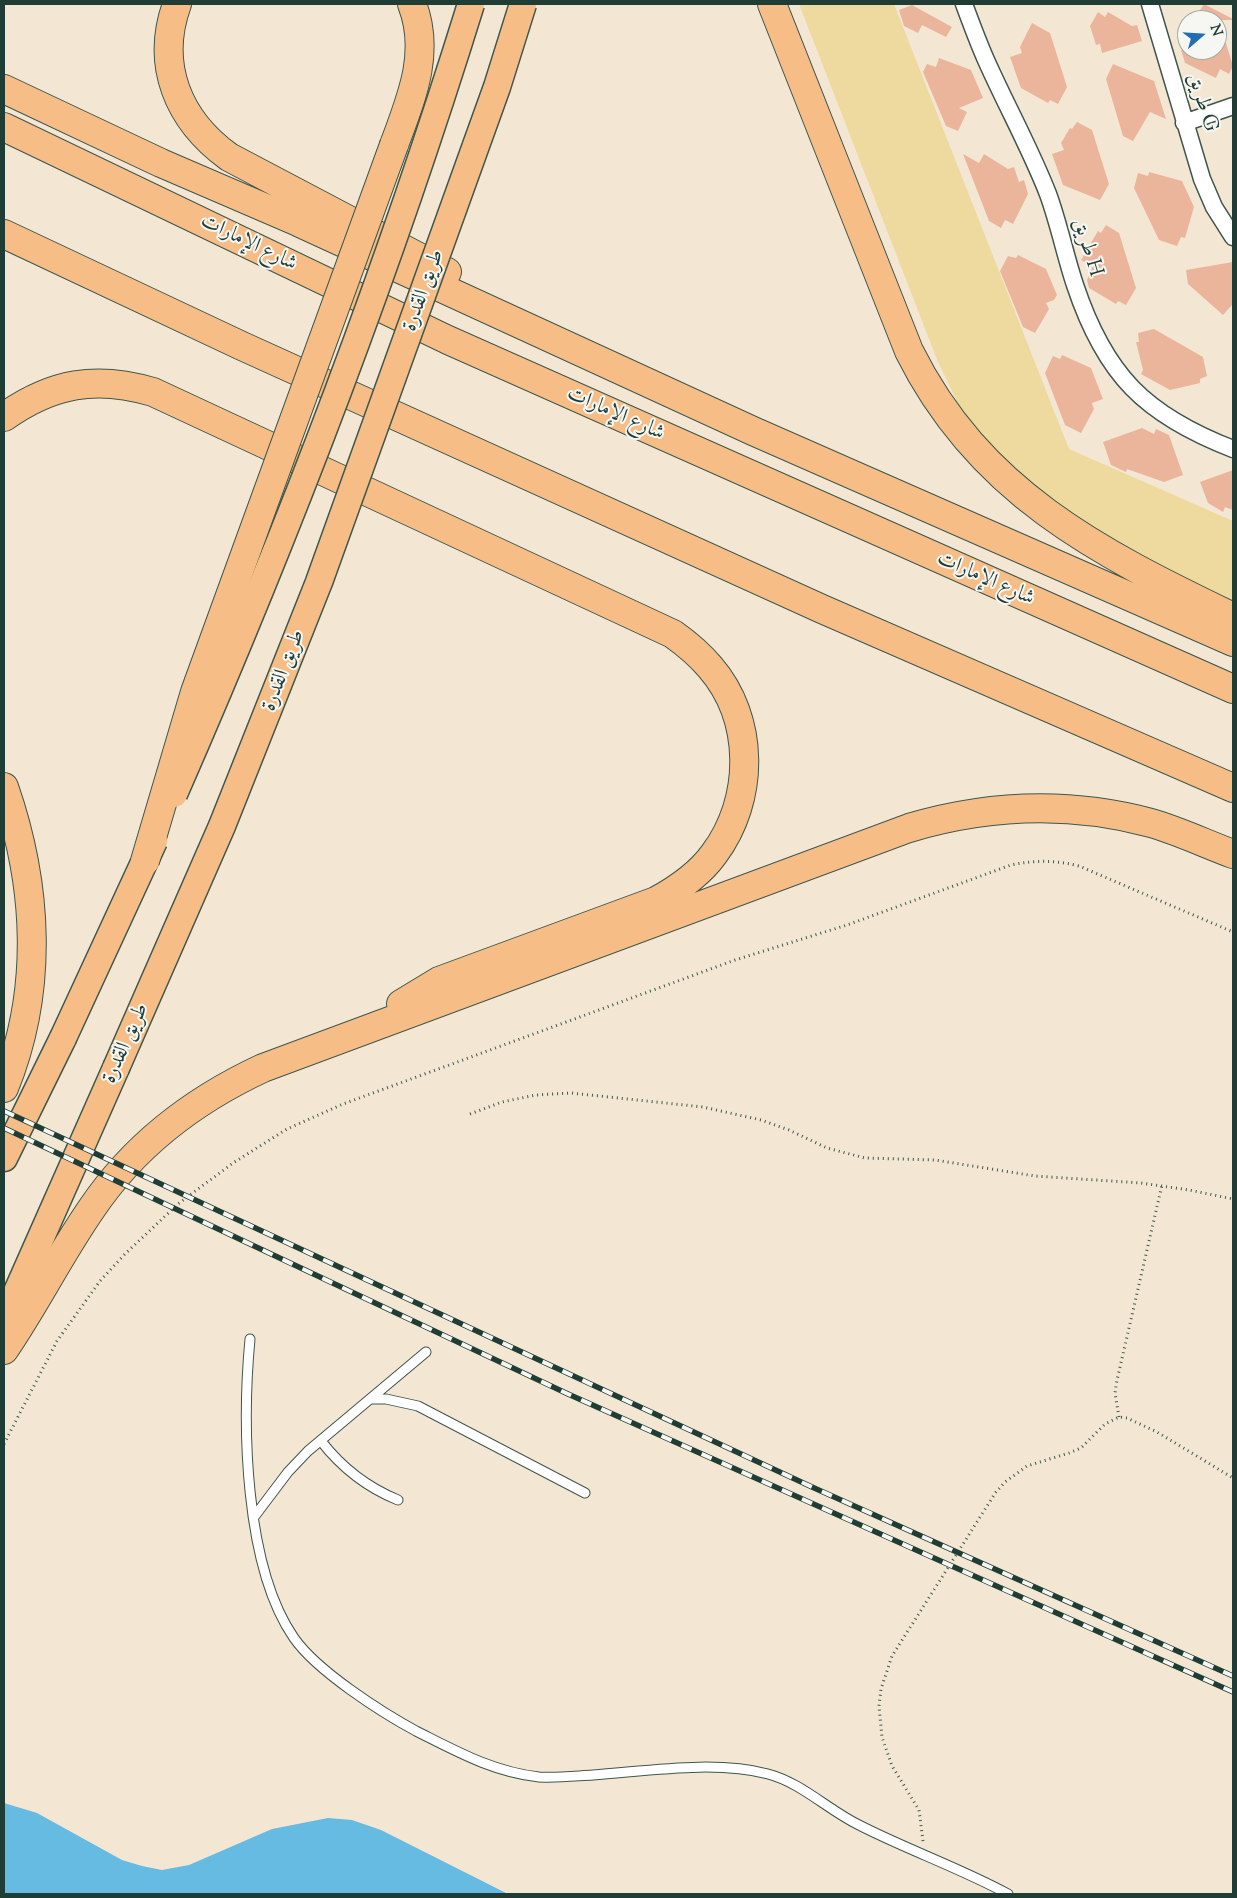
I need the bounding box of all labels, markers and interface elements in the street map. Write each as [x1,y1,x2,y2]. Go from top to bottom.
north arrow [1177,10,1227,60]
text: N [1204,22,1227,39]
street label: طريق G [1180,71,1222,135]
street label: شارع الإمارات [196,210,300,278]
street label: طريق H [1065,216,1107,280]
street label: طريق القدرة [399,247,451,335]
street label: شارع الإمارات [562,382,668,448]
street label: شارع الإمارات [932,547,1038,613]
street label: طريق القدرة [258,627,312,715]
street label: طريق القدرة [98,1000,156,1088]

